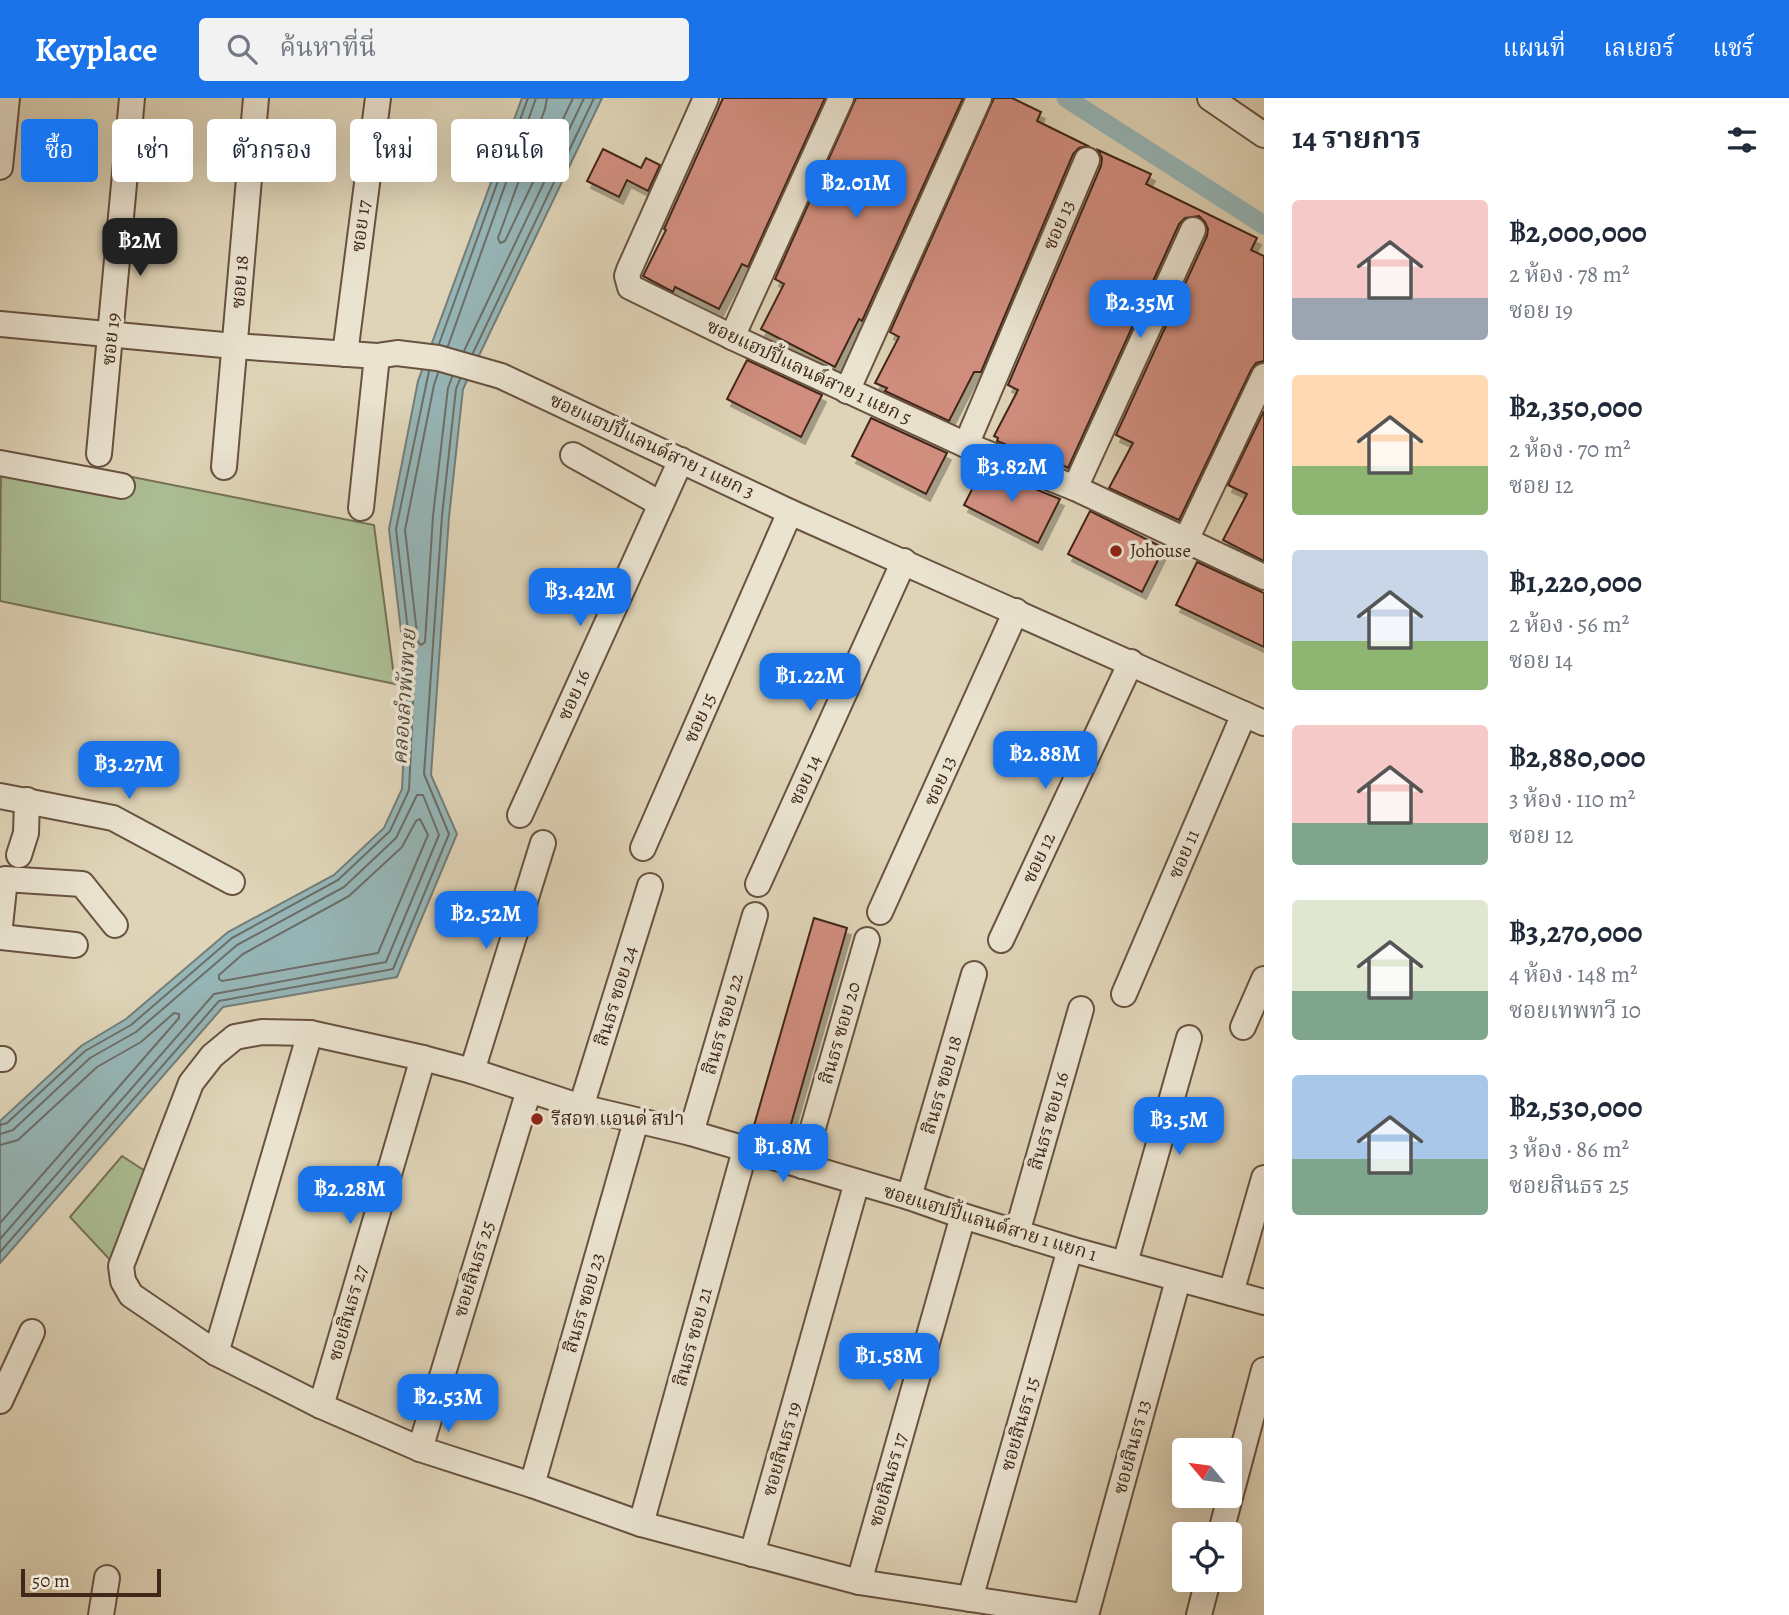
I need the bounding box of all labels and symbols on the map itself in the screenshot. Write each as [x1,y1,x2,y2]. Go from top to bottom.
pin: ฿2.01M [799,160,913,220]
street label: ซอย 13 [1037,196,1081,254]
street label: ซอย 17 [345,199,377,253]
pin: ฿2M [106,218,174,278]
street label: ซอย 18 [225,254,255,310]
pin: ฿2.35M [1083,280,1197,340]
street label: ซอย 19 [95,311,127,367]
street label: ซอยแฮปปี้แลนด์สาย 1 แยก 5 [702,311,917,431]
street label: ซอยแฮปปี้แลนด์สาย 1 แยก 3 [545,385,760,505]
pin: ฿3.82M [955,444,1069,504]
place label: Johouse [1130,538,1191,564]
marker: Johouse [1108,543,1124,559]
pin: ฿3.42M [523,568,637,628]
water label: คลองลำพังพวย [385,627,423,766]
pin: ฿1.22M [753,654,867,713]
street label: ซอย 16 [551,665,597,724]
street label: ซอย 15 [677,689,723,747]
pin: ฿2.88M [988,732,1102,791]
pin: ฿3.27M [72,742,186,801]
street label: ซอย 14 [782,750,828,809]
street label: ซอย 13 [918,752,962,810]
street label: ซอย 11 [1162,825,1206,882]
street label: ซอย 12 [1016,828,1062,888]
pin: ฿2.52M [429,892,543,951]
street label: สินธร ซอย 24 [588,942,644,1049]
street label: สินธร ซอย 22 [696,970,750,1078]
street label: สินธร ซอย 20 [813,979,867,1087]
street label: สินธร ซอย 18 [915,1033,969,1137]
street label: สินธร ซอย 16 [1023,1069,1076,1173]
pin: ฿3.5M [1130,1098,1228,1157]
place label: รีสอท แอนด่ สปา [551,1106,684,1132]
marker: รีสอท แอนด่ สปา [529,1111,545,1127]
pin: ฿1.8M [734,1124,832,1184]
pin: ฿2.28M [293,1166,407,1226]
street label: ซอยแฮปปี้แลนด์สาย 1 แยก 1 [880,1176,1101,1268]
street label: ซอยสินธร 25 [447,1218,501,1320]
street label: สินธร ซอย 23 [557,1250,611,1356]
street label: ซอยสินธร 27 [322,1262,374,1364]
street label: สินธร ซอย 21 [667,1284,719,1389]
pin: ฿1.58M [832,1334,946,1393]
pin: ฿2.53M [391,1374,505,1434]
street label: ซอยสินธร 15 [994,1374,1046,1474]
street label: ซอยสินธร 13 [1107,1397,1157,1497]
street label: ซอยสินธร 19 [756,1399,808,1499]
street label: ซอยสินธร 17 [862,1430,914,1530]
north arrow [1172,1438,1242,1508]
scale bar [21,1566,161,1598]

